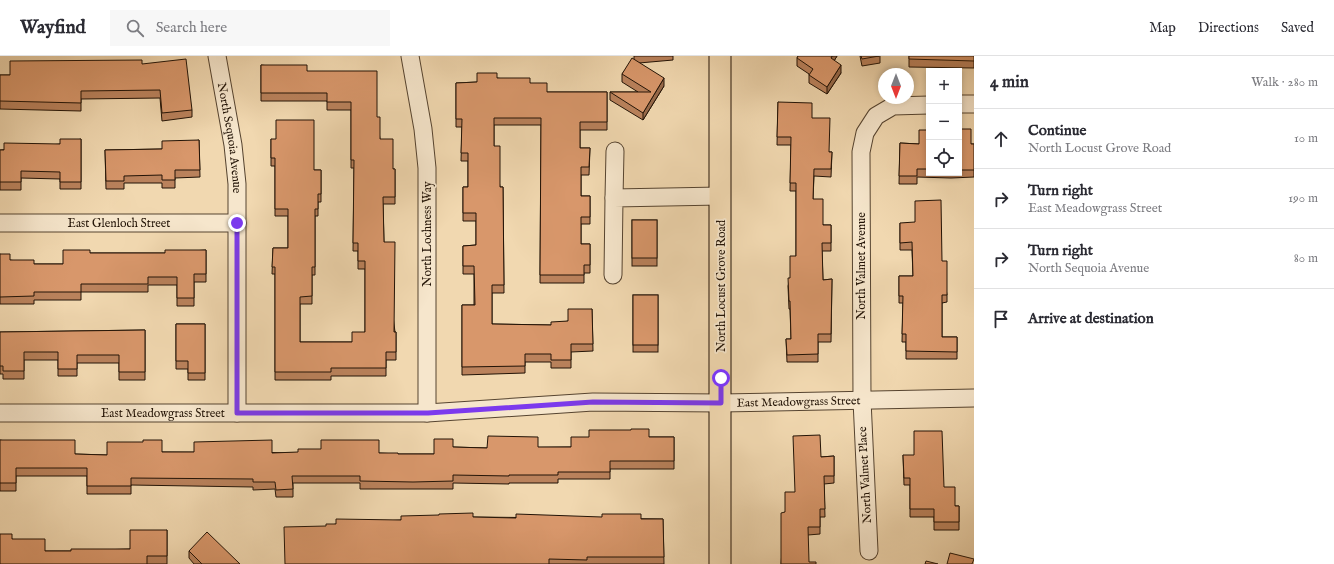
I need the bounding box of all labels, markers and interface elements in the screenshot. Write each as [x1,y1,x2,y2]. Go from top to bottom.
search box [110,10,390,46]
text: Wayfind [20,16,86,40]
icon: search [124,17,146,39]
text: Search here [156,18,227,37]
text: Map [1149,19,1176,37]
text: Directions [1198,19,1259,37]
text: Saved [1281,19,1314,37]
north arrow [878,68,914,104]
map controls [926,68,962,176]
button: + [926,68,962,104]
text: 4 min [990,72,1029,93]
text: Walk · 280 m [1251,74,1318,91]
street label: North Sequoia Avenue [214,81,245,194]
button: − [926,104,962,140]
text: Continue [1028,121,1086,140]
icon: ahead [990,128,1012,150]
text: 10 m [1294,130,1318,147]
button: locate [926,140,962,176]
text: North Locust Grove Road [1028,140,1171,157]
street label: North Lochness Way [420,181,435,287]
text: Turn right [1028,181,1093,200]
icon: right [990,188,1012,210]
text: 190 m [1288,190,1318,207]
text: East Meadowgrass Street [1028,200,1162,217]
street label: North Valmet Avenue [854,212,869,320]
route end [228,214,246,232]
street label: East Glenloch Street [68,216,170,231]
street label: North Locust Grove Road [714,219,729,352]
text: Turn right [1028,241,1093,260]
icon: right [990,248,1012,270]
text: 80 m [1294,250,1318,267]
text: North Sequoia Avenue [1028,260,1149,277]
icon: arrive [990,308,1012,330]
text: Arrive at destination [1028,309,1154,328]
route start [712,369,730,387]
street label: East Meadowgrass Street [737,393,861,410]
street label: East Meadowgrass Street [101,406,225,421]
street label: North Valmet Place [855,426,875,524]

